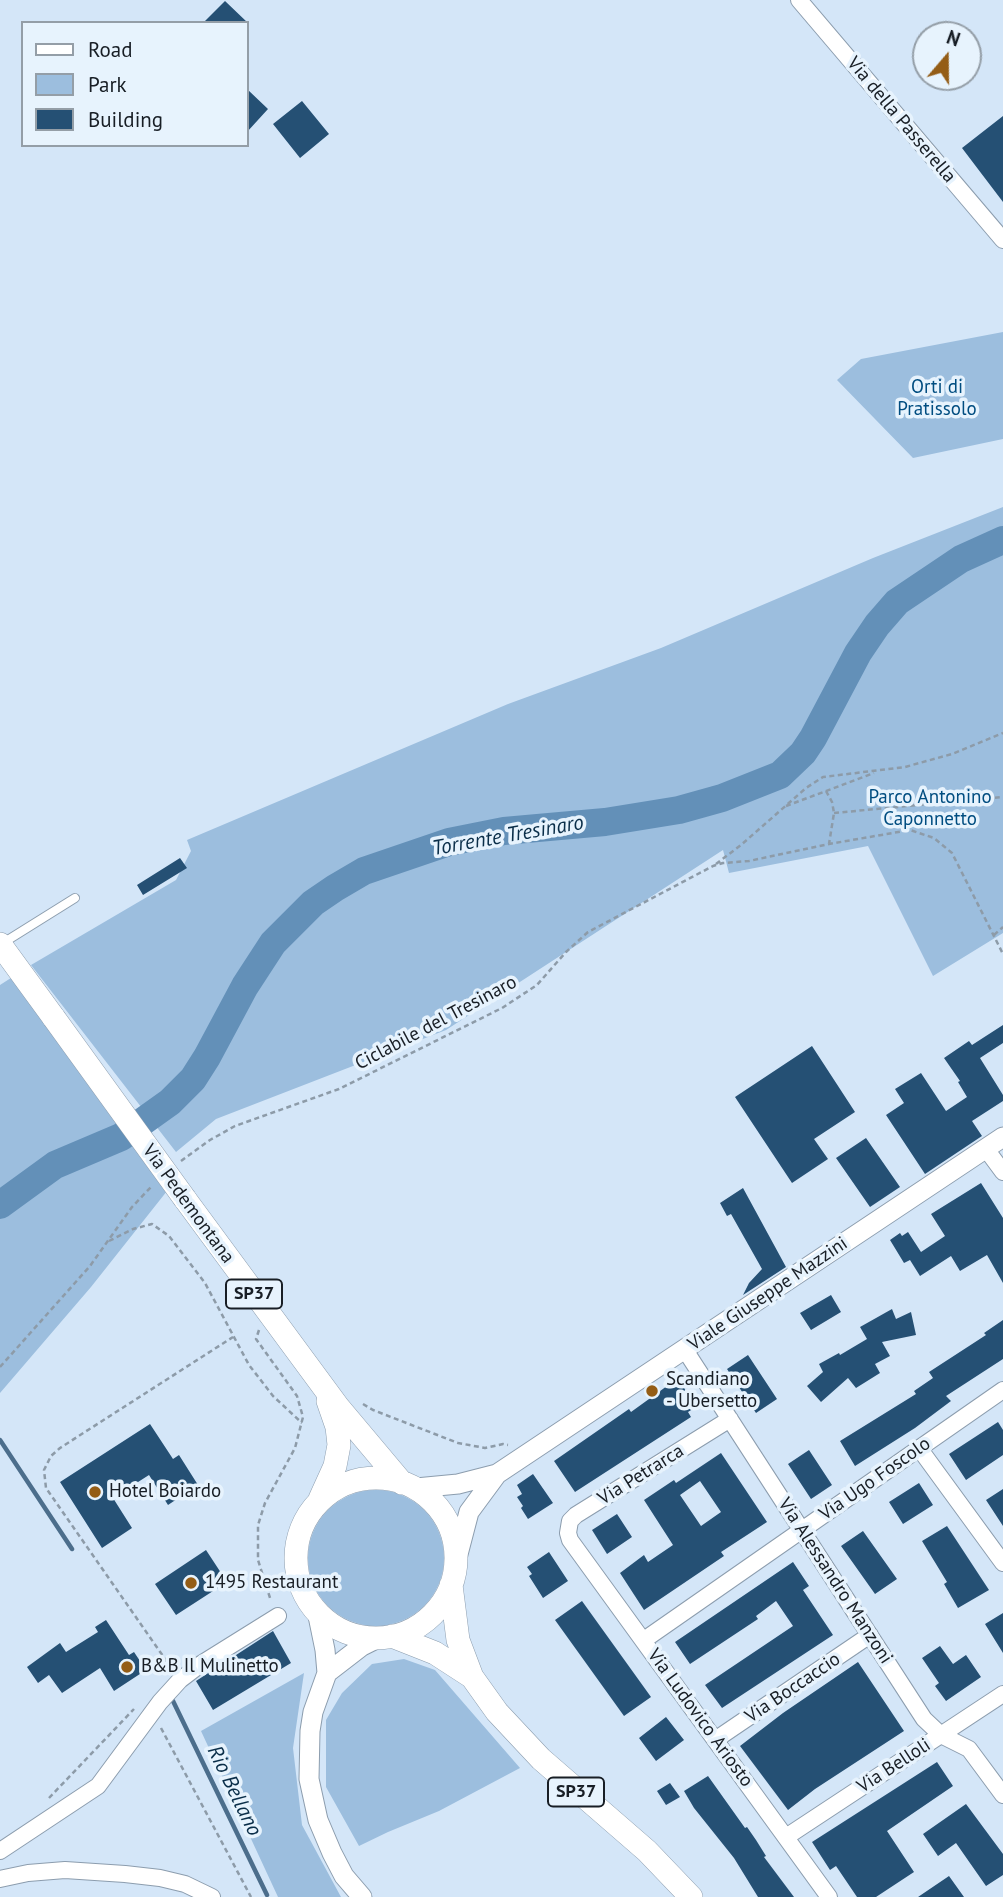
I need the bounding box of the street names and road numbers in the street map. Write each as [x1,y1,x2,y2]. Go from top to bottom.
street label: Via della Passerella [842,52,960,188]
street label: Ciclabile del Tresinaro [351,971,521,1075]
street label: Via Pedemontana [137,1140,239,1268]
street label: Viale Giuseppe Mazzini [684,1232,852,1356]
road number: SP37 [226,1280,282,1308]
street label: Via Ugo Foscolo [815,1432,935,1526]
street label: Via Petrarca [594,1440,688,1510]
street label: Via Alessandro Manzoni [773,1494,897,1668]
street label: Via Ludovico Ariosto [642,1644,758,1792]
street label: Via Boccaccio [741,1648,845,1728]
street label: Via Belloli [853,1734,935,1798]
road number: SP37 [548,1778,604,1806]

